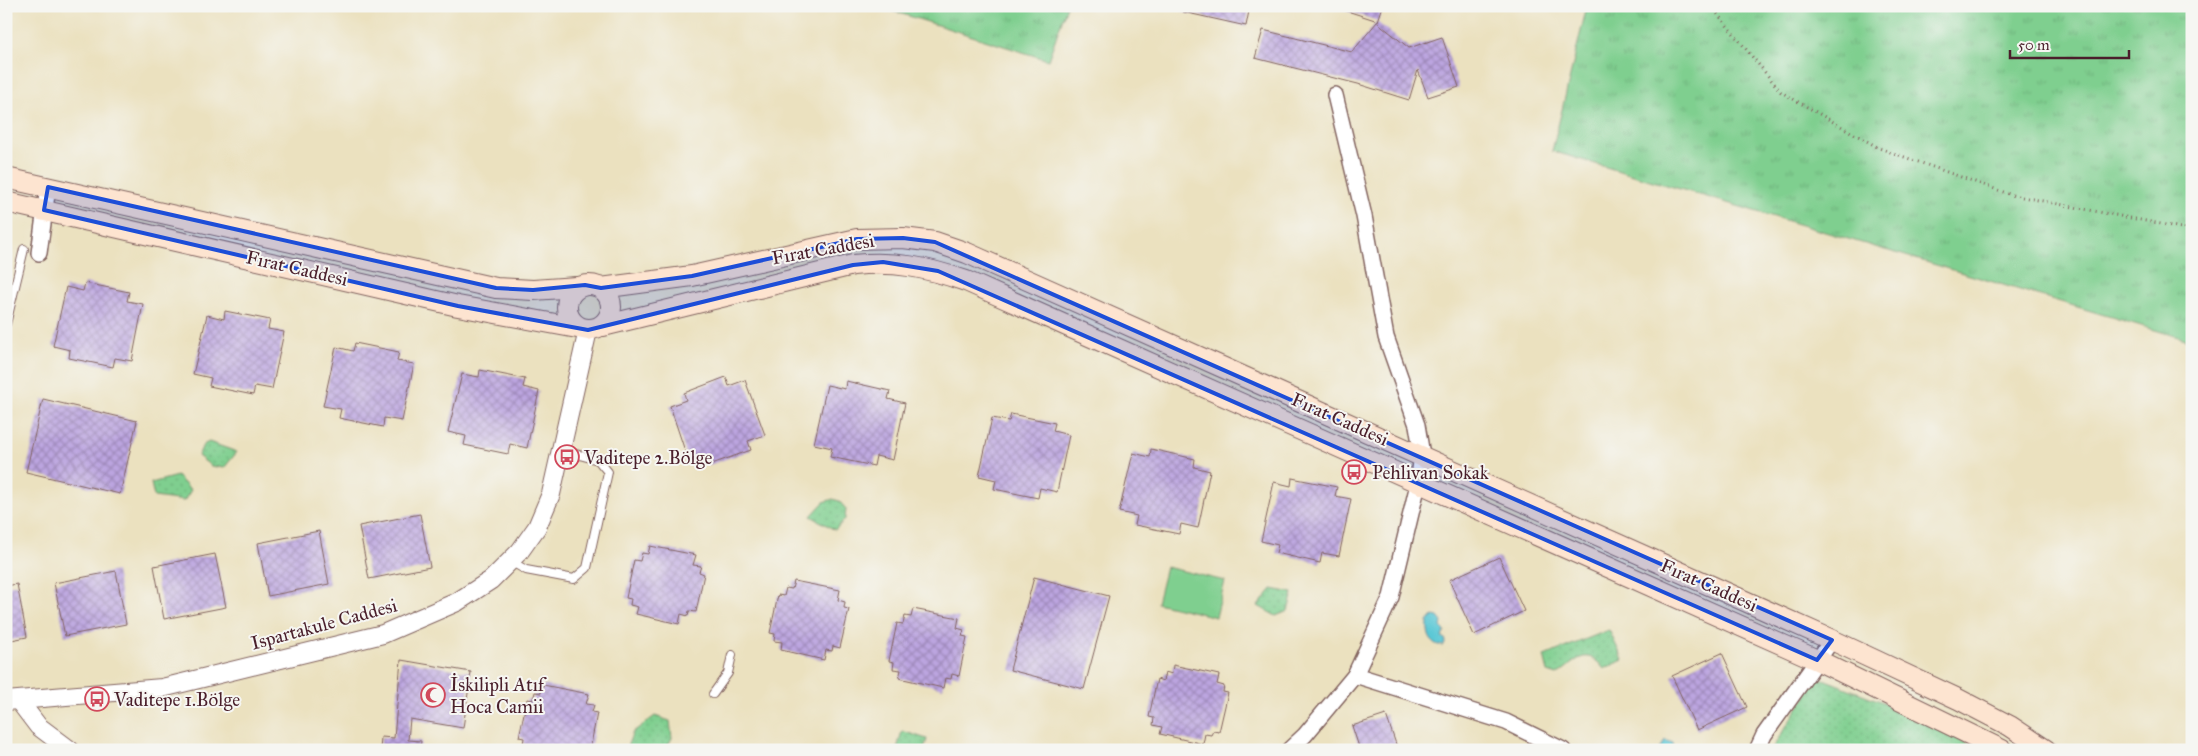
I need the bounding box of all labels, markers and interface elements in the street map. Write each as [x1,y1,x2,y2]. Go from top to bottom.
scale bar [2010,28,2129,60]
text: 50 m [2018,36,2050,54]
street label: Fırat Caddesi [770,229,876,269]
street label: Fırat Caddesi [244,245,350,291]
street label: Fırat Caddesi [1288,387,1392,451]
bus stop icon: Vaditepe 2.Bölge [554,444,580,470]
place label: Vaditepe 2.Bölge [583,446,712,470]
bus stop icon: Pehlivan Sokak [1341,459,1367,485]
place label: Pehlivan Sokak [1372,461,1489,484]
street label: Fırat Caddesi [1657,553,1761,617]
street label: Ispartakule Caddesi [248,593,400,655]
place label: İskilipli Atıf Hoca Camii [450,673,547,718]
mosque icon: İskilipli Atıf Hoca Camii [420,682,446,708]
bus stop icon: Vaditepe 1.Bölge [84,686,110,712]
place label: Vaditepe 1.Bölge [113,688,240,712]

